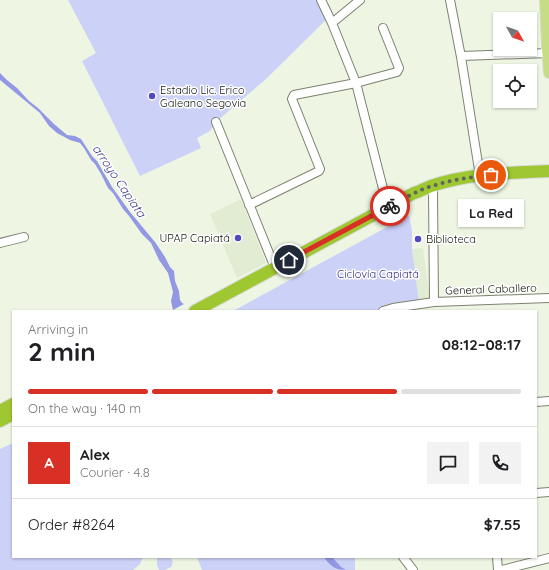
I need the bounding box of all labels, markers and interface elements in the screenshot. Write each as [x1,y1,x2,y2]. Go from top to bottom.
north arrow [493,12,537,56]
map controls [493,12,537,108]
button: locate [493,64,537,108]
place label: Estadio Lic. Erico Galeano Segovia [160,83,246,110]
marker: Estadio Lic. Erico Galeano Segovia [147,91,157,101]
water label: arroyo Capiata [90,142,150,220]
pin [474,158,508,192]
icon: bag [480,164,502,186]
courier [370,186,410,226]
icon: bike [379,195,401,217]
callout: La Red [458,199,524,227]
text: La Red [469,205,513,221]
place label: UPAP Capiatá [159,231,230,245]
place label: Biblioteca [426,232,476,246]
marker: UPAP Capiatá [233,233,243,243]
marker: Biblioteca [413,234,423,244]
pin [272,243,306,277]
icon: home [278,249,300,271]
park label: Ciclovía Capiatá [337,267,419,281]
street label: General Caballero [445,280,537,298]
text: Arriving in [28,321,88,337]
text: 2 min [28,335,96,368]
text: 08:12–08:17 [442,335,521,354]
text: On the way · 140 m [28,400,141,416]
button: chat [427,442,469,484]
button: phone [479,442,521,484]
text: Alex [80,445,110,464]
text: A [44,453,54,472]
text: Courier · 4.8 [80,464,150,480]
text: Order #8264 [28,515,115,534]
text: $7.55 [484,515,521,534]

